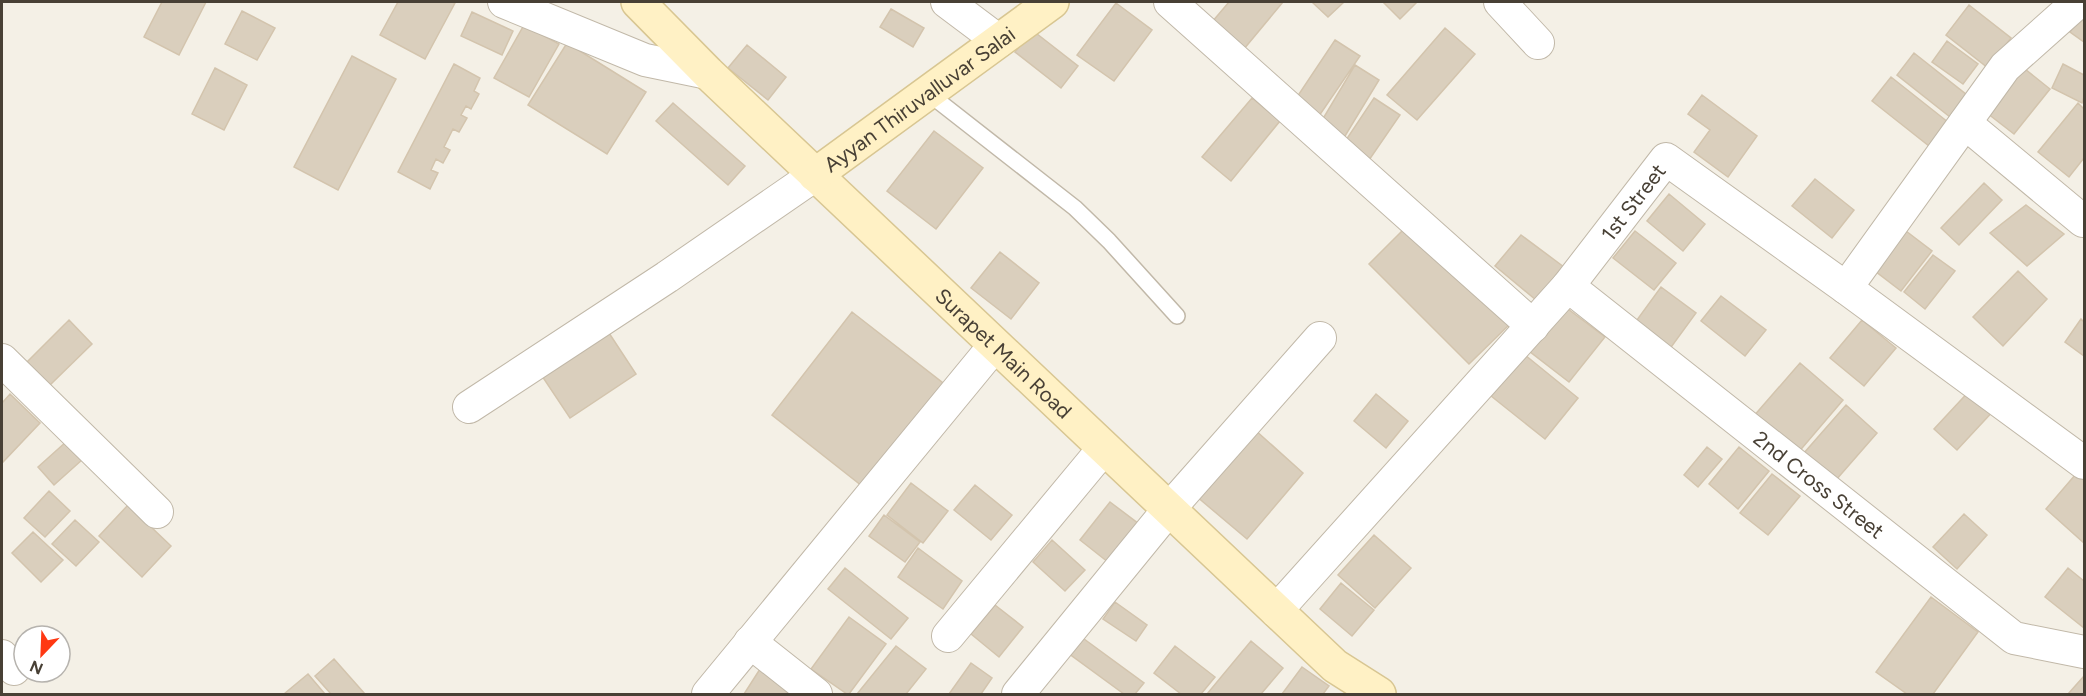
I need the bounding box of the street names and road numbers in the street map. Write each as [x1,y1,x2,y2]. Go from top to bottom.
street label: Ayyan Thiruvalluvar Salai [819,21,1020,177]
street label: 1st Street [1595,159,1670,245]
street label: Surapet Main Road [931,283,1077,423]
street label: 2nd Cross Street [1749,425,1889,543]

